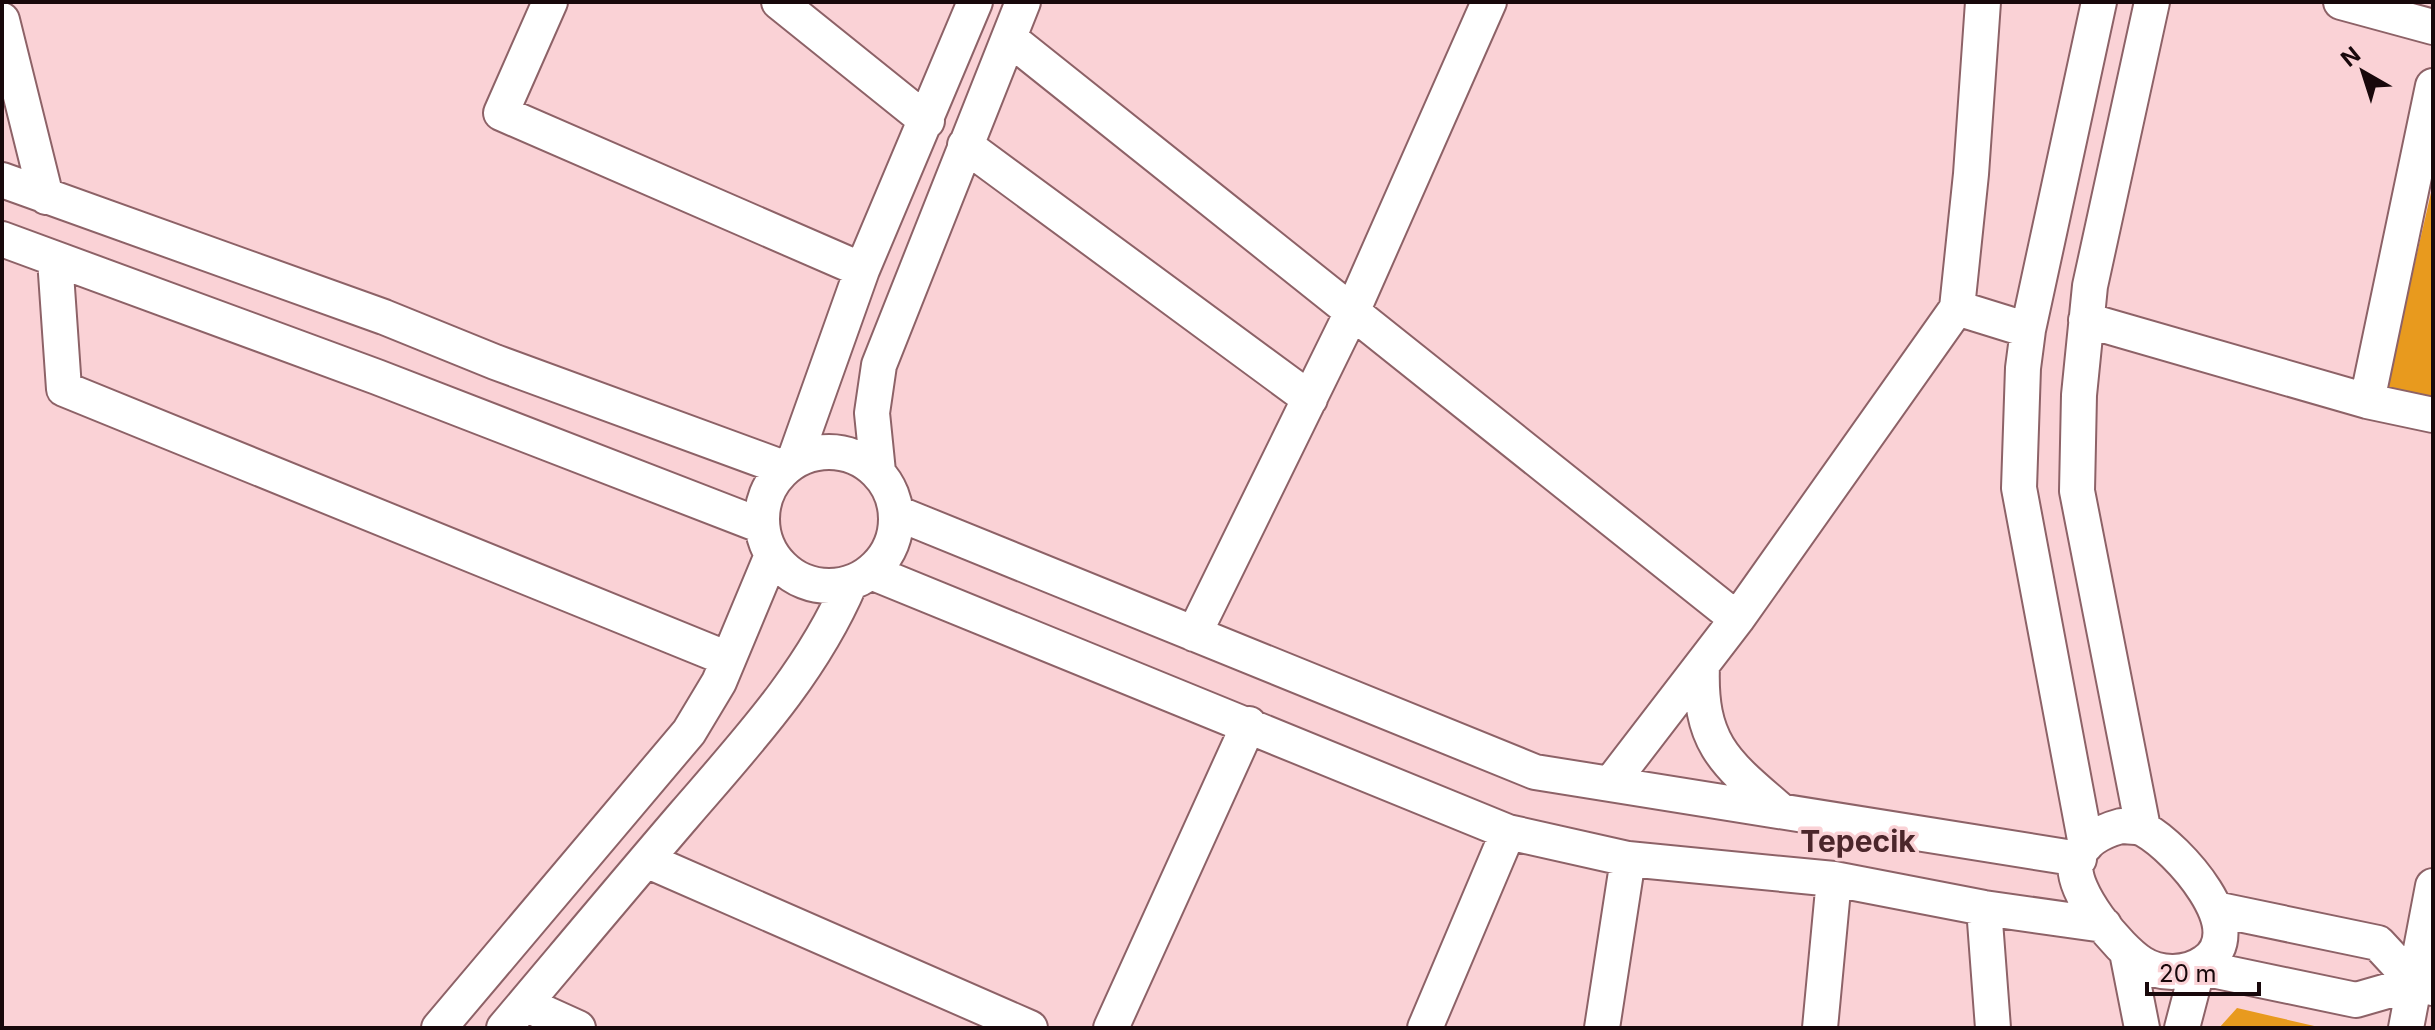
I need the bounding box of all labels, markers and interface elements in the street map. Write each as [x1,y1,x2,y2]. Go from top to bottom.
north arrow [2323,32,2403,112]
text: N [2336,41,2365,72]
district label: Tepecik [1800,823,1916,859]
scale bar [2147,946,2259,996]
text: 20 m [2159,959,2217,988]

